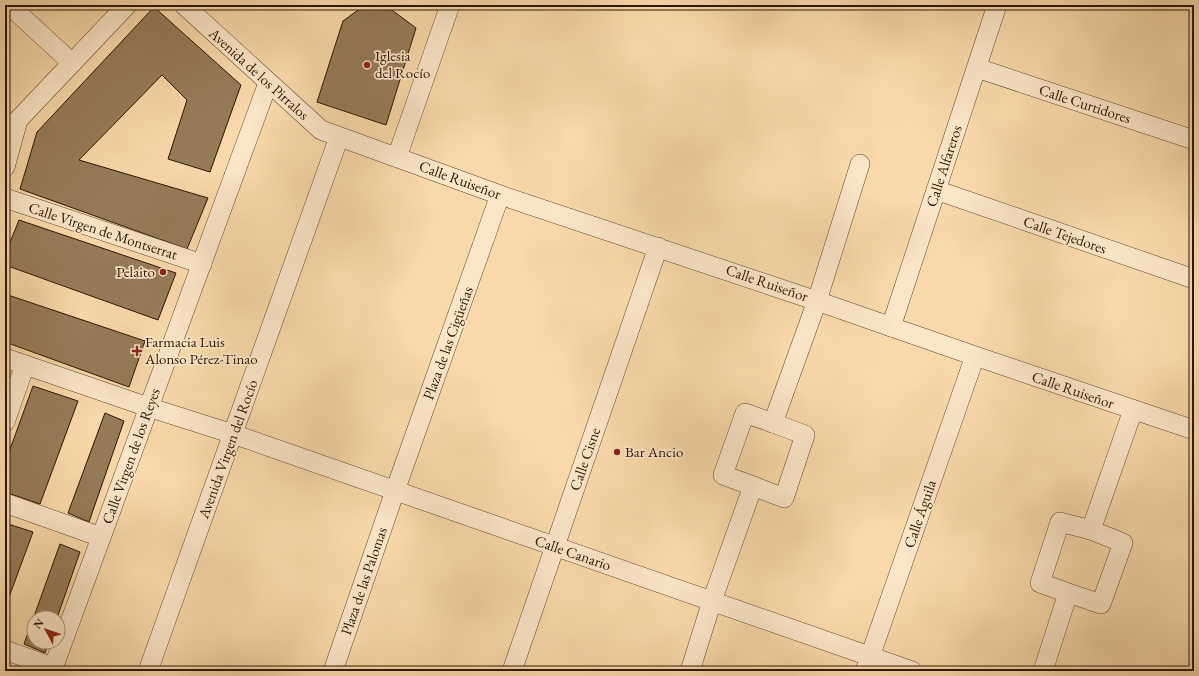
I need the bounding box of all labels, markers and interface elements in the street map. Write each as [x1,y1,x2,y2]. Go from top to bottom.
street label: Avenida de los Pirralos [204,23,314,124]
place label: Iglesia del Rocío [375,46,430,82]
marker: Iglesia del Rocío [362,60,372,70]
street label: Calle Curtidores [1037,80,1134,127]
street label: Calle Alfareros [921,122,966,209]
street label: Calle Ruiseñor [417,156,504,203]
street label: Calle Virgen de Montserrat [26,197,180,264]
street label: Calle Tejedores [1021,211,1109,258]
street label: Calle Ruiseñor [723,260,811,306]
place label: Pelaito [116,262,155,281]
marker: Pelaito [158,267,168,277]
street label: Plaza de las Cigüeñas [418,283,477,402]
place label: Farmacia Luis Alonso Pérez-Tinao [144,332,258,368]
marker: Farmacia Luis Alonso Pérez-Tinao [132,346,142,356]
street label: Calle Ruiseñor [1029,367,1117,413]
street label: Avenida Virgen del Rocío [193,377,262,522]
street label: Calle Virgen de los Reyes [97,385,164,526]
street label: Calle Cisne [565,425,604,493]
place label: Bar Ancio [625,442,683,461]
marker: Bar Ancio [612,447,622,457]
street label: Calle Águila [899,477,940,550]
street label: Plaza de las Palomas [336,524,391,637]
street label: Calle Canario [533,531,614,574]
north arrow [26,610,66,650]
text: N [30,616,47,631]

